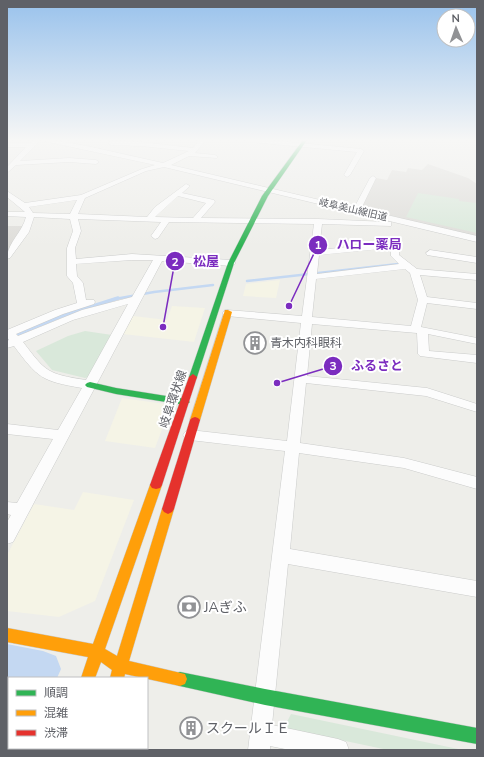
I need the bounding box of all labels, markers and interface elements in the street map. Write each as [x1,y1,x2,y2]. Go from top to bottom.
north arrow [436,8,476,48]
text: N [451,11,460,26]
street label: 岐阜美山線旧道 [317,195,389,225]
callout: ハロー薬局 [308,232,409,257]
text: ハロー薬局 [336,236,402,254]
text: 1 [314,237,322,253]
callout: 松屋 [165,249,227,274]
text: 松屋 [193,253,219,271]
text: 2 [171,254,179,270]
building icon: 青木内科眼科 [242,330,268,356]
place label: 青木内科眼科 [270,335,342,351]
callout: ふるさと [323,353,411,378]
text: ふるさと [351,357,403,375]
text: 3 [329,358,337,374]
street label: 岐阜環状線 [156,368,190,430]
bank icon: JAぎふ [176,594,202,620]
place label: JAぎふ [203,598,247,617]
legend [8,677,148,749]
text: 順調 [44,685,68,701]
text: 混雑 [44,705,68,721]
building icon: スクールＩＥ [178,715,204,741]
place label: スクールＩＥ [206,719,290,738]
text: 渋滞 [44,725,68,741]

